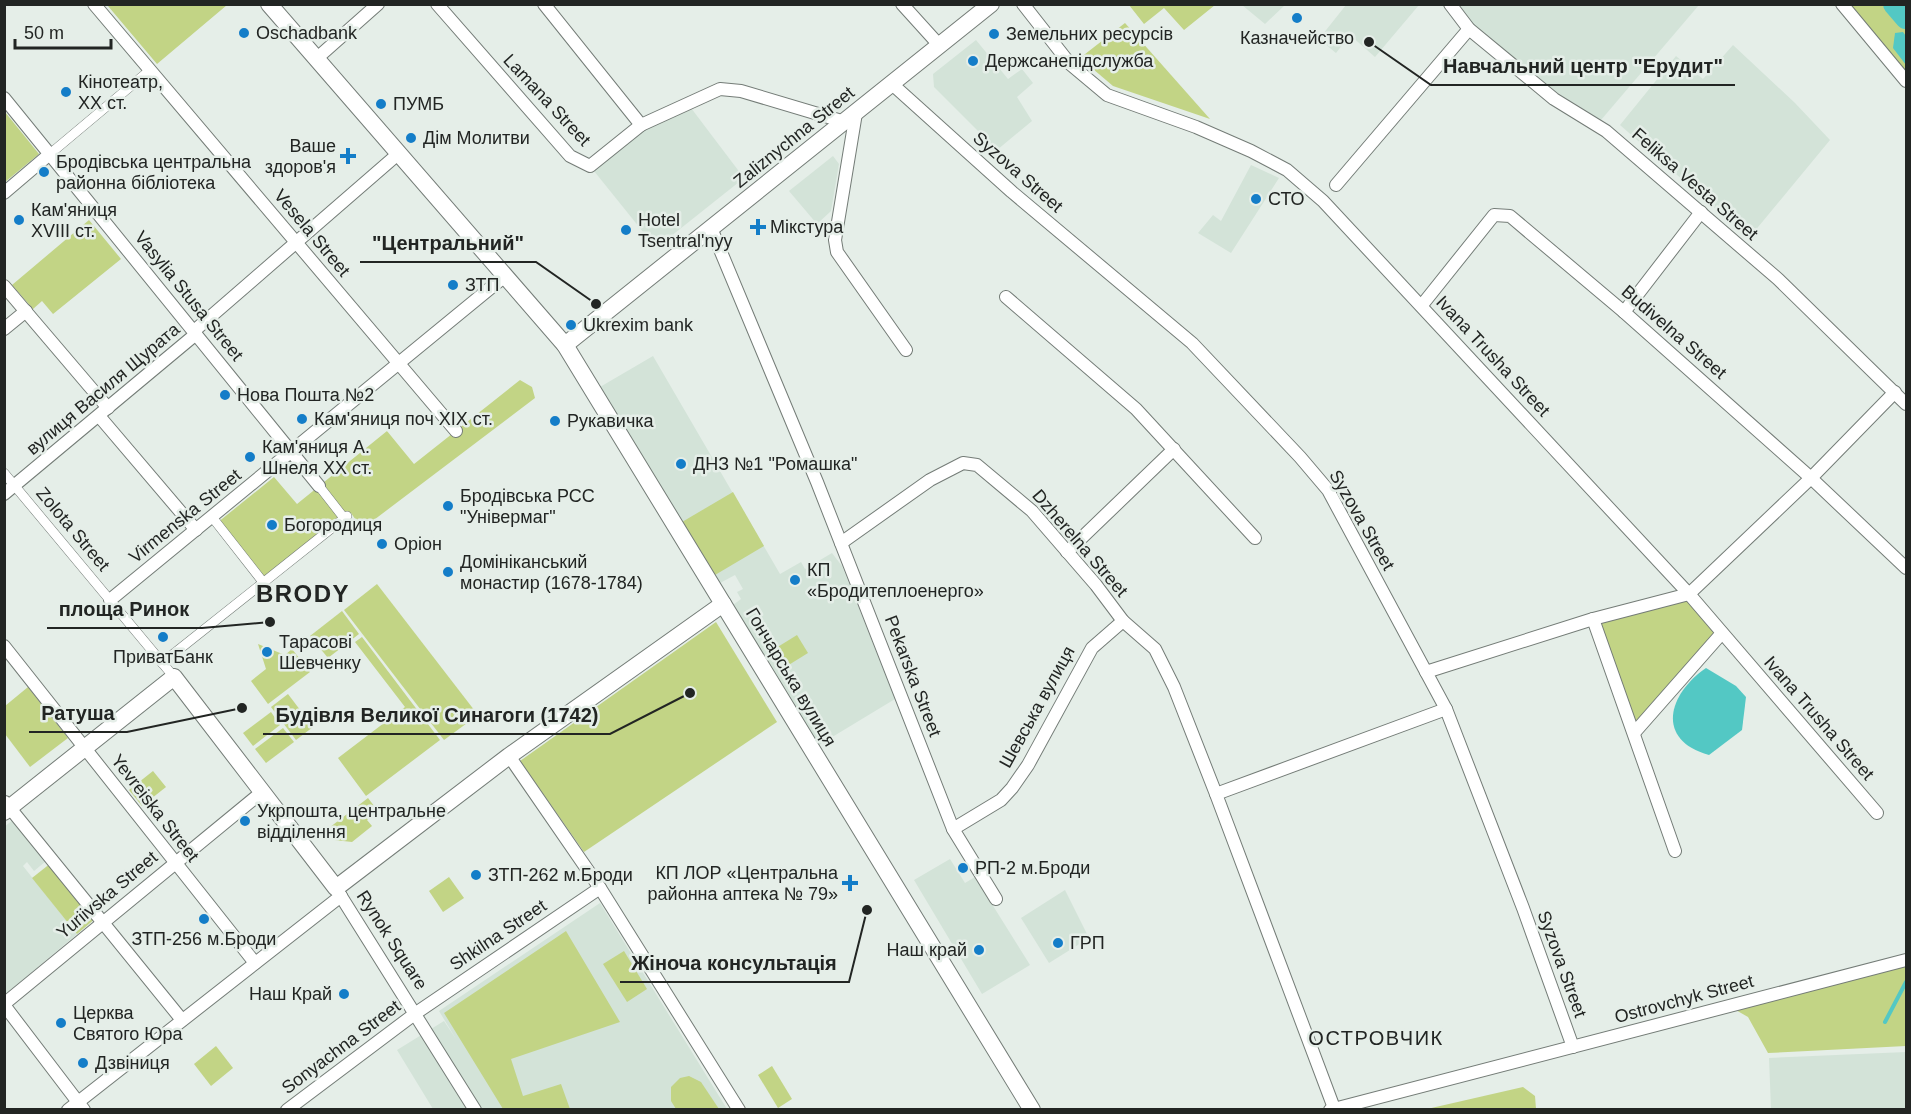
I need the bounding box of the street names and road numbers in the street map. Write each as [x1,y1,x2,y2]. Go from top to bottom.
street label: Lamana Street [499,50,595,150]
street label: Zaliznychna Street [730,82,858,192]
street label: Feliksa Vesta Street [1628,124,1762,244]
street label: Syzova Street [969,128,1067,216]
street label: Vesela Street [270,186,354,280]
street label: Vasylia Stusa Street [131,227,247,365]
street label: Budivelna Street [1618,281,1730,383]
street label: Ivana Trusha Street [1432,292,1554,420]
street label: вулиця Василя Щурата [22,319,184,459]
street label: Virmenska Street [125,465,245,567]
street label: Syzova Street [1325,466,1399,574]
street label: Zolota Street [32,483,114,575]
street label: Dzherelna Street [1028,485,1132,601]
street label: Гончарська вулиця [742,604,840,750]
street label: Pekarska Street [881,613,945,739]
street label: Шевська вулиця [995,643,1079,771]
street label: Ivana Trusha Street [1760,652,1878,784]
street label: Yevreiska Street [107,750,203,866]
street label: Yuriivska Street [53,847,161,943]
street label: Rynok Square [353,887,431,993]
street label: Shkilna Street [446,895,550,975]
street label: Syzova Street [1533,908,1591,1020]
street label: Ostrovchyk Street [1612,971,1756,1027]
street label: Sonyachna Street [278,996,404,1098]

